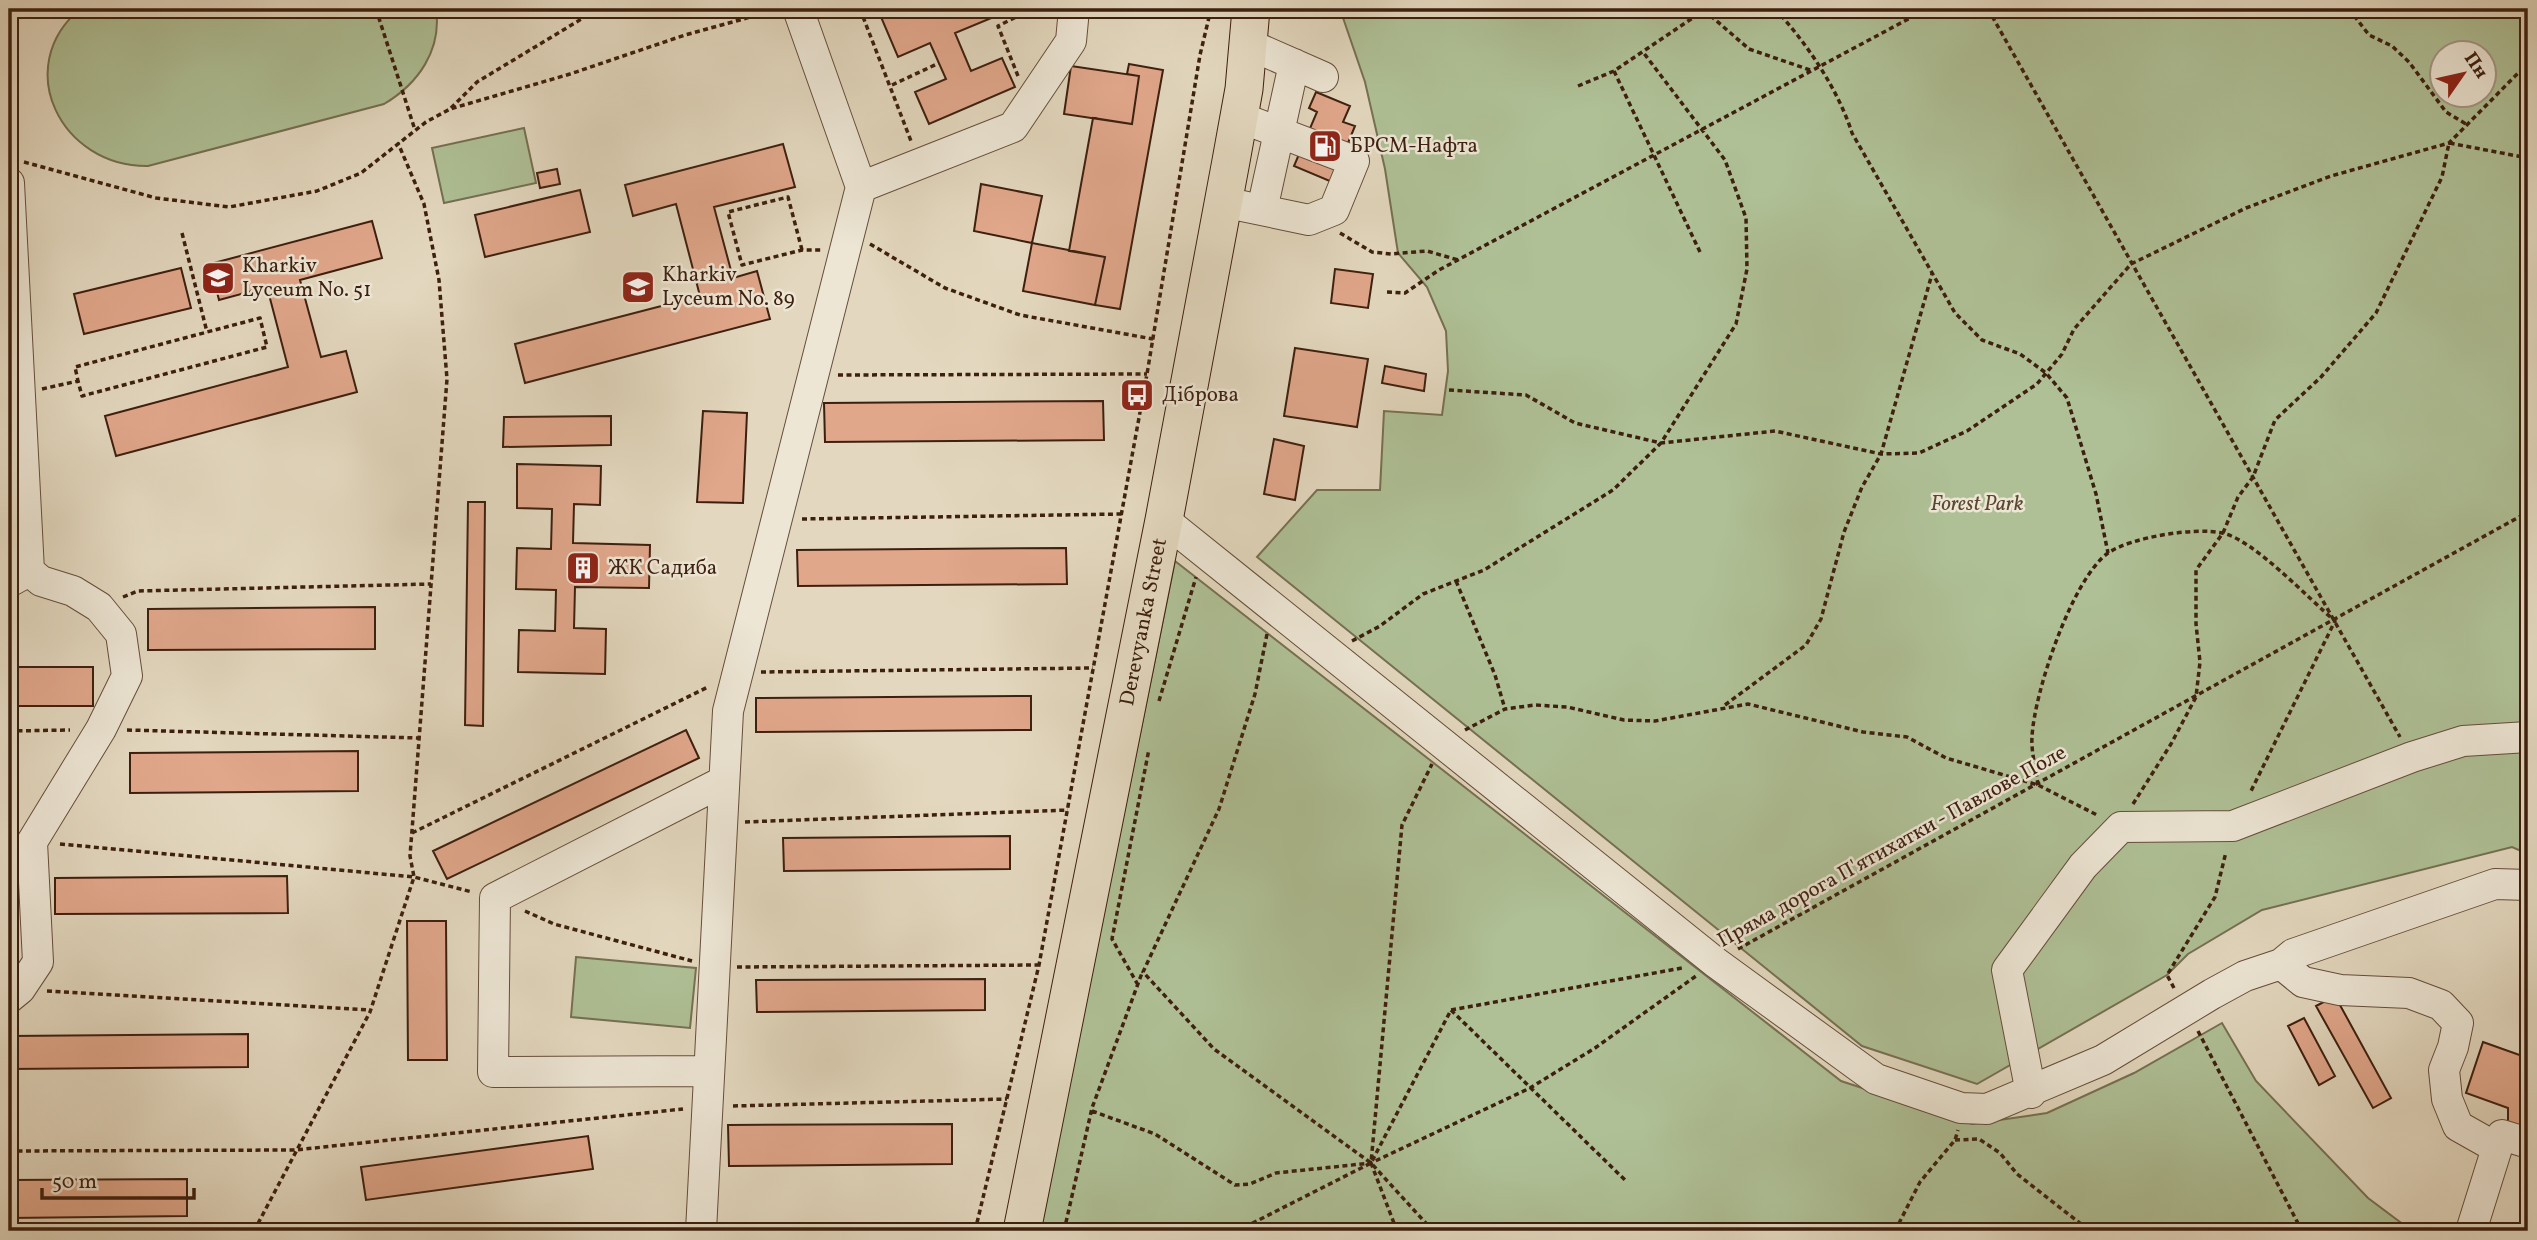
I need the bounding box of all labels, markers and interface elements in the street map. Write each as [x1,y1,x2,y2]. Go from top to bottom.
north arrow [2428,38,2498,108]
text: Пн [2457,47,2494,84]
fuel station icon: БРСМ-Нафта [1306,127,1344,165]
place label: БРСМ-Нафта [1350,132,1478,161]
place label: Kharkiv Lyceum No. 51 [242,252,371,305]
school or university icon: Kharkiv Lyceum No. 51 [199,259,237,297]
place label: Kharkiv Lyceum No. 89 [662,261,795,314]
school or university icon: Kharkiv Lyceum No. 89 [619,268,657,306]
bus stop icon: Діброва [1118,376,1156,414]
place label: Діброва [1162,381,1239,410]
park label: Forest Park [1931,490,2024,519]
street label: Derevyanka Street [1113,536,1175,709]
building icon: ЖК Садиба [564,549,602,587]
place label: ЖК Садиба [608,554,717,583]
street label: Пряма дорога П'ятихатки - Павлове Поле [1712,739,2072,955]
scale bar [42,1156,194,1200]
text: 50 m [52,1168,97,1197]

